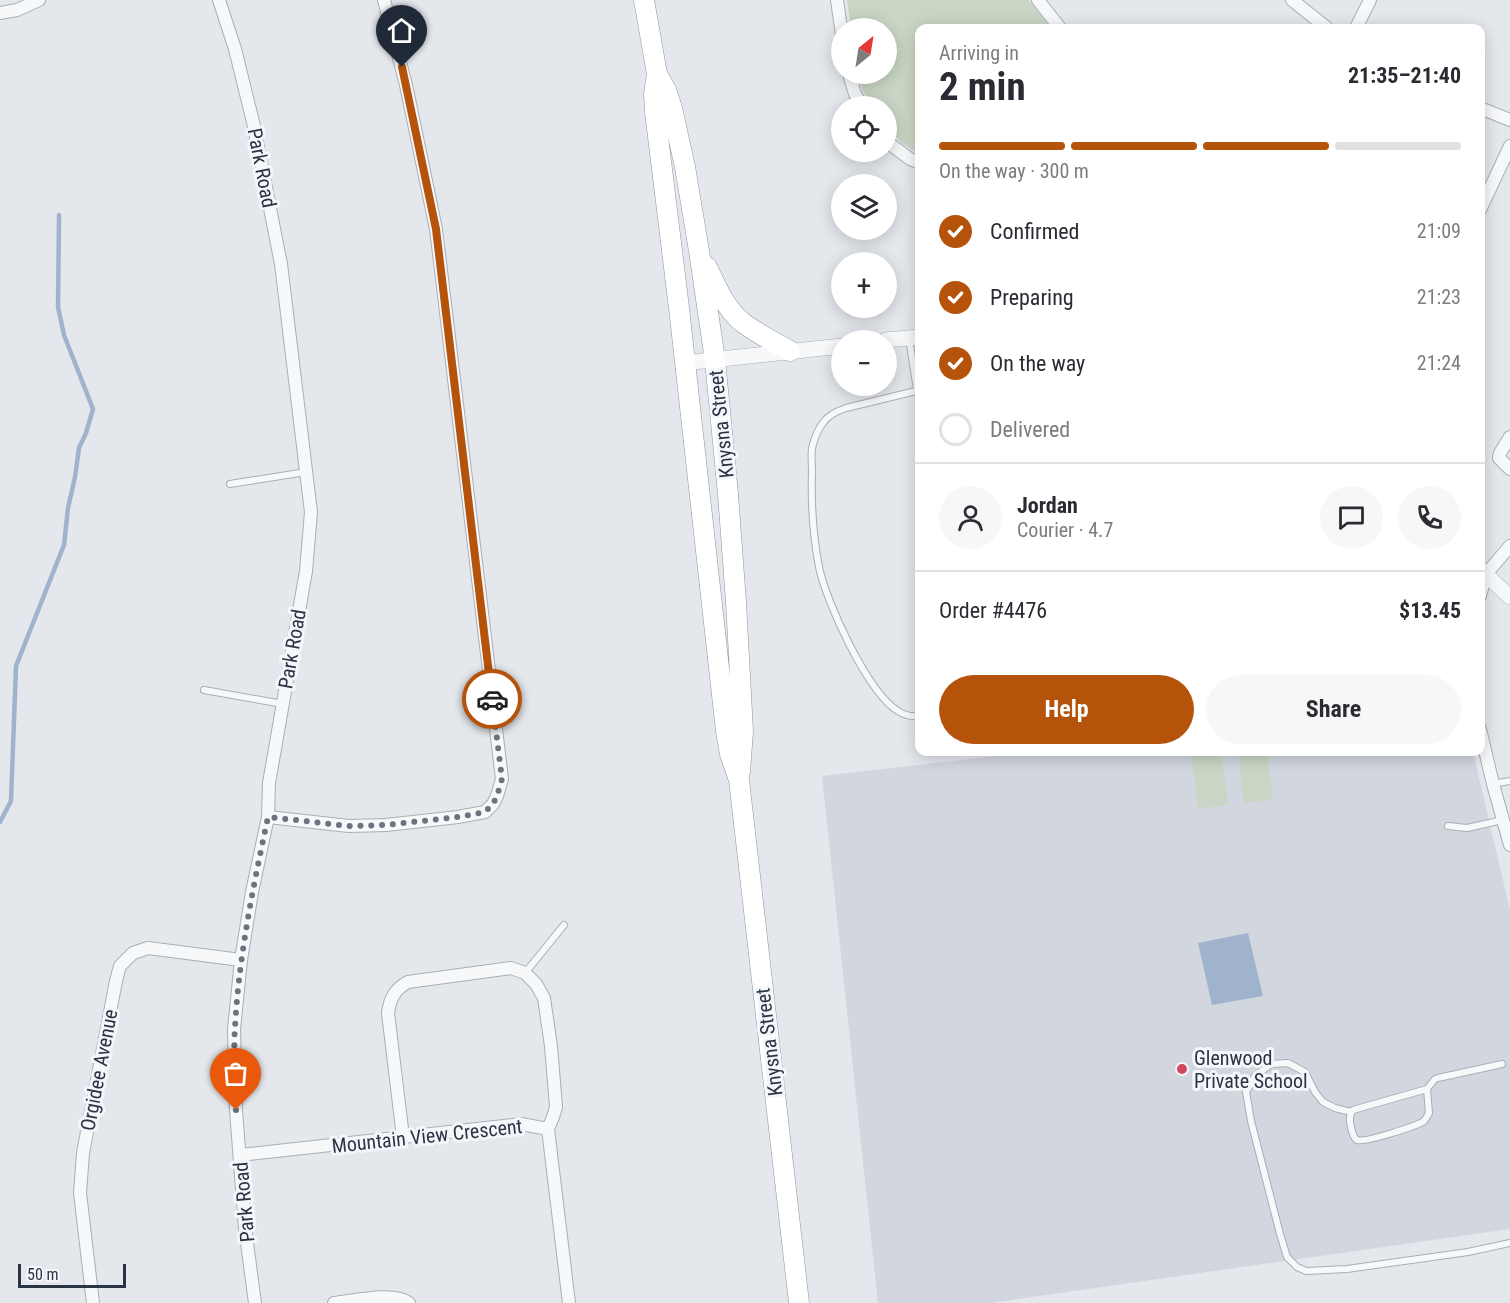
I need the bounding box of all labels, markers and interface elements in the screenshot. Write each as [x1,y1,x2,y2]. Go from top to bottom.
pin [376,5,427,67]
icon: home [385,14,418,47]
north arrow [831,18,897,84]
map controls [831,18,897,396]
text: Arriving in [939,41,1019,65]
text: 21:35–21:40 [1348,63,1461,88]
text: 2 min [939,64,1026,110]
button: locate [831,96,897,162]
street label: Park Road [243,126,281,210]
text: On the way · 300 m [939,159,1089,183]
button: layers [831,174,897,240]
icon: check [939,215,972,248]
text: Confirmed [990,219,1079,244]
text: 21:09 [1417,219,1461,243]
button: + [831,252,897,318]
icon: check [939,281,972,314]
text: Preparing [990,285,1074,310]
text: 21:23 [1417,285,1461,309]
button: − [831,330,897,396]
icon: check [939,347,972,380]
text: On the way [990,351,1085,376]
text: 21:24 [1417,351,1461,375]
street label: Knysna Street [703,369,739,479]
text: Delivered [990,417,1070,442]
button: person [939,486,1002,549]
button: chat [1320,486,1383,549]
button: phone [1398,486,1461,549]
text: Jordan [1017,493,1078,518]
text: Courier · 4.7 [1017,518,1113,542]
text: Order #4476 [939,598,1047,623]
text: $13.45 [1399,598,1461,623]
street label: Park Road [273,607,311,691]
courier [462,669,522,729]
button: Help [939,675,1194,744]
button: Share [1206,675,1461,744]
icon: car [476,683,509,716]
street label: Knysna Street [750,987,788,1097]
street label: Orgidee Avenue [75,1007,123,1133]
place label: Glenwood Private School [1194,1046,1308,1093]
pin [210,1048,261,1110]
icon: bag [219,1057,252,1090]
marker: Glenwood Private School [1175,1062,1189,1076]
street label: Mountain View Crescent [330,1114,524,1158]
street label: Park Road [229,1161,259,1243]
scale bar [18,1261,126,1288]
text: 50 m [27,1265,59,1284]

